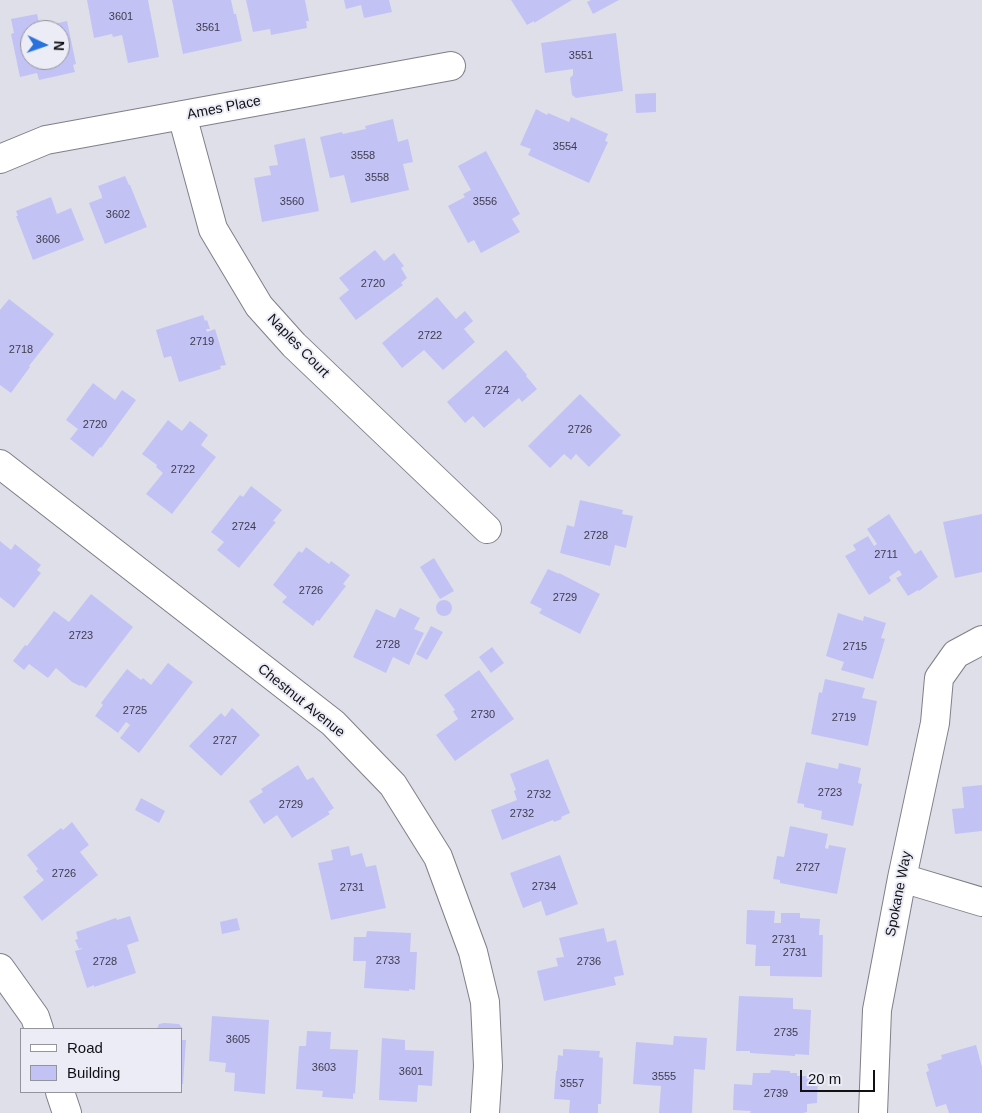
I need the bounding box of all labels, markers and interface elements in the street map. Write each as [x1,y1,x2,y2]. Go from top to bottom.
house number: 3601 [109,10,133,24]
north arrow [20,20,70,70]
house number: 3561 [196,21,220,35]
text: N [51,40,67,51]
house number: 3551 [569,49,593,63]
street label: Ames Place [186,93,262,123]
house number: 3554 [553,140,577,154]
house number: 3558 [351,149,375,163]
house number: 3558 [365,171,389,185]
house number: 3560 [280,195,304,209]
house number: 3556 [473,195,497,209]
house number: 3602 [106,208,130,222]
house number: 3606 [36,233,60,247]
house number: 2720 [361,277,385,291]
street label: Naples Court [264,311,332,381]
house number: 2722 [418,329,442,343]
house number: 2719 [190,335,214,349]
house number: 2718 [9,343,33,357]
house number: 2724 [485,384,509,398]
house number: 2720 [83,418,107,432]
house number: 2726 [568,423,592,437]
house number: 2722 [171,463,195,477]
house number: 2724 [232,520,256,534]
house number: 2728 [584,529,608,543]
house number: 2711 [874,548,898,562]
house number: 2726 [299,584,323,598]
house number: 2729 [553,591,577,605]
house number: 2723 [69,629,93,643]
house number: 2728 [376,638,400,652]
house number: 2715 [843,640,867,654]
street label: Chestnut Avenue [254,661,348,741]
house number: 2725 [123,704,147,718]
house number: 2730 [471,708,495,722]
house number: 2719 [832,711,856,725]
house number: 2727 [213,734,237,748]
house number: 2723 [818,786,842,800]
house number: 2732 [527,788,551,802]
house number: 2729 [279,798,303,812]
house number: 2732 [510,807,534,821]
street label: Spokane Way [882,850,916,938]
house number: 2727 [796,861,820,875]
house number: 2726 [52,867,76,881]
house number: 2734 [532,880,556,894]
house number: 2731 [340,881,364,895]
house number: 2731 [772,933,796,947]
house number: 2731 [783,946,807,960]
house number: 2733 [376,954,400,968]
house number: 2728 [93,955,117,969]
house number: 2736 [577,955,601,969]
house number: 2735 [774,1026,798,1040]
legend [20,1028,182,1093]
house number: 3605 [226,1033,250,1047]
text: Road [67,1039,103,1056]
scale bar [802,1060,877,1092]
house number: 3603 [312,1061,336,1075]
text: Building [67,1064,120,1081]
house number: 3601 [399,1065,423,1079]
house number: 3555 [652,1070,676,1084]
text: 20 m [808,1070,841,1087]
house number: 3557 [560,1077,584,1091]
house number: 2739 [764,1087,788,1101]

